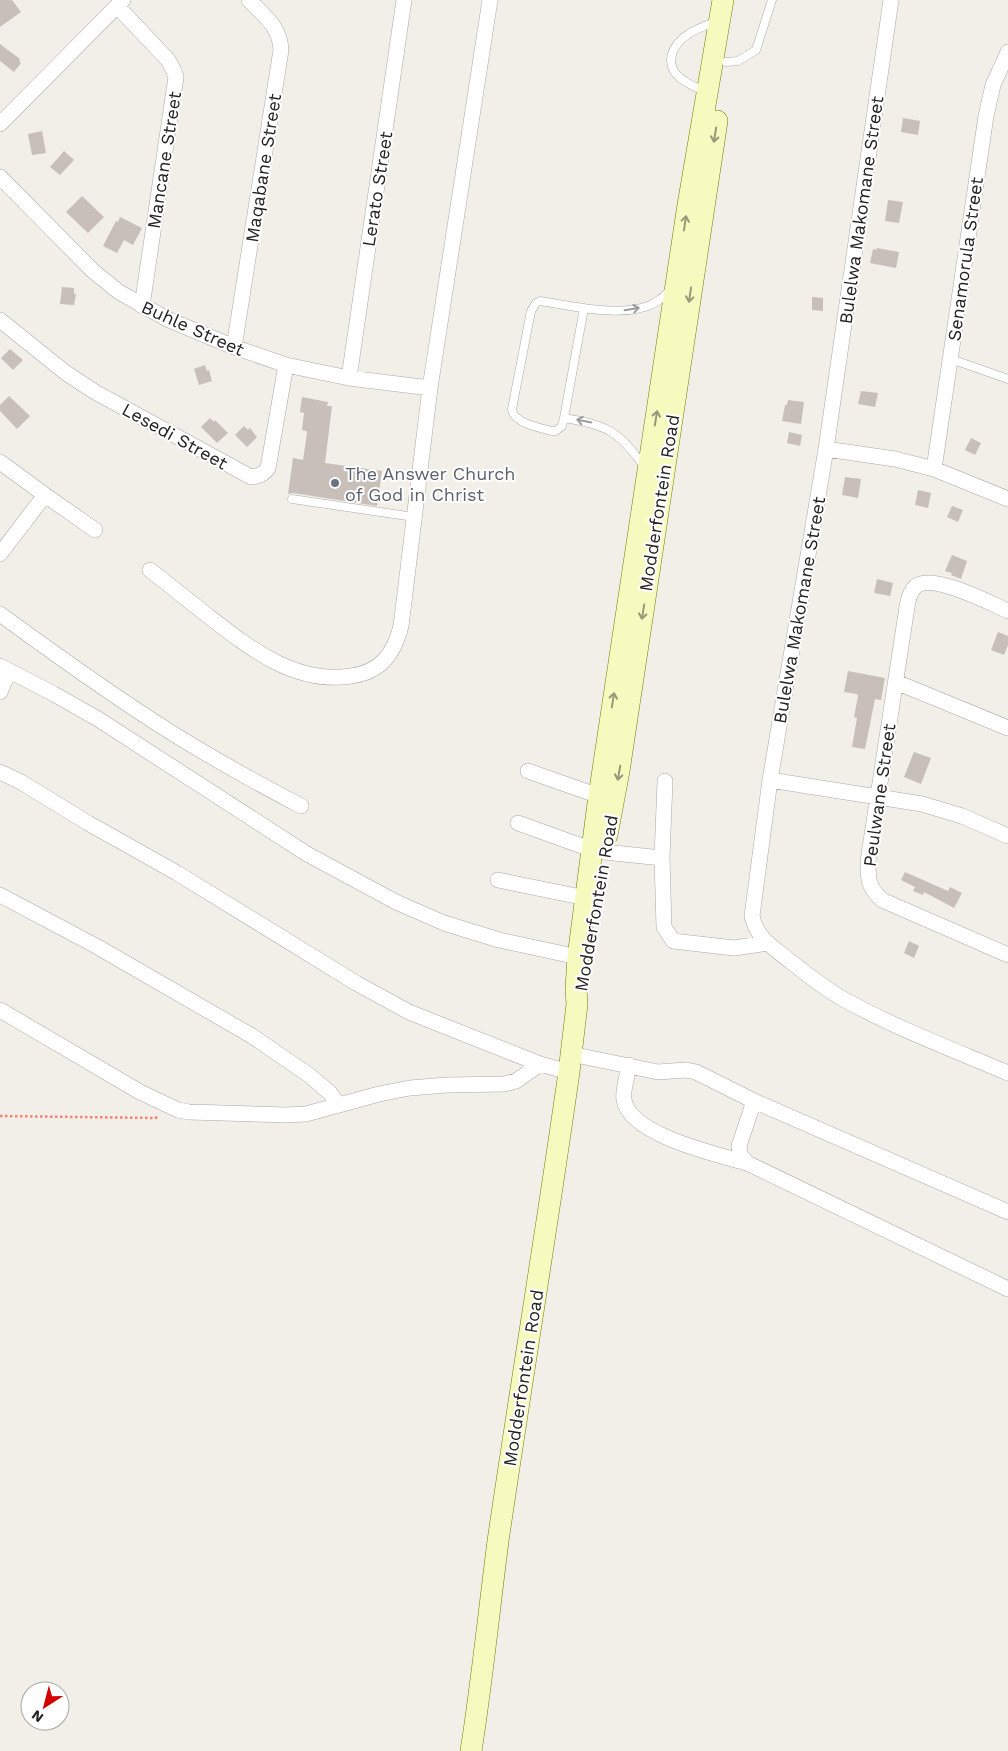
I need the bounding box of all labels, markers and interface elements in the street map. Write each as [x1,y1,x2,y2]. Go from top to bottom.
street label: Mancane Street [143,89,185,230]
street label: Maqabane Street [241,92,285,244]
street label: Bulelwa Makomane Street [835,94,887,325]
one-way arrow [709,126,719,142]
street label: Lerato Street [358,129,397,248]
street label: Senamorula Street [943,175,987,342]
one-way arrow [680,215,690,231]
one-way arrow [685,287,695,303]
street label: Buhle Street [138,296,248,360]
one-way arrow [624,304,640,314]
street label: Lesedi Street [119,398,232,474]
one-way arrow [651,411,661,427]
street label: Modderfontein Road [635,413,683,593]
one-way arrow [576,416,592,426]
place label: The Answer Church of God in Christ [345,463,516,505]
marker: The Answer Church of God in Christ [329,477,341,489]
street label: Bulelwa Makomane Street [769,494,829,725]
one-way arrow [637,603,647,619]
one-way arrow [609,693,619,709]
street label: Peulwane Street [859,722,900,868]
one-way arrow [614,764,623,780]
street label: Modderfontein Road [570,813,622,993]
street label: Modderfontein Road [499,1288,547,1468]
north arrow [20,1681,70,1731]
text: N [28,1707,46,1726]

